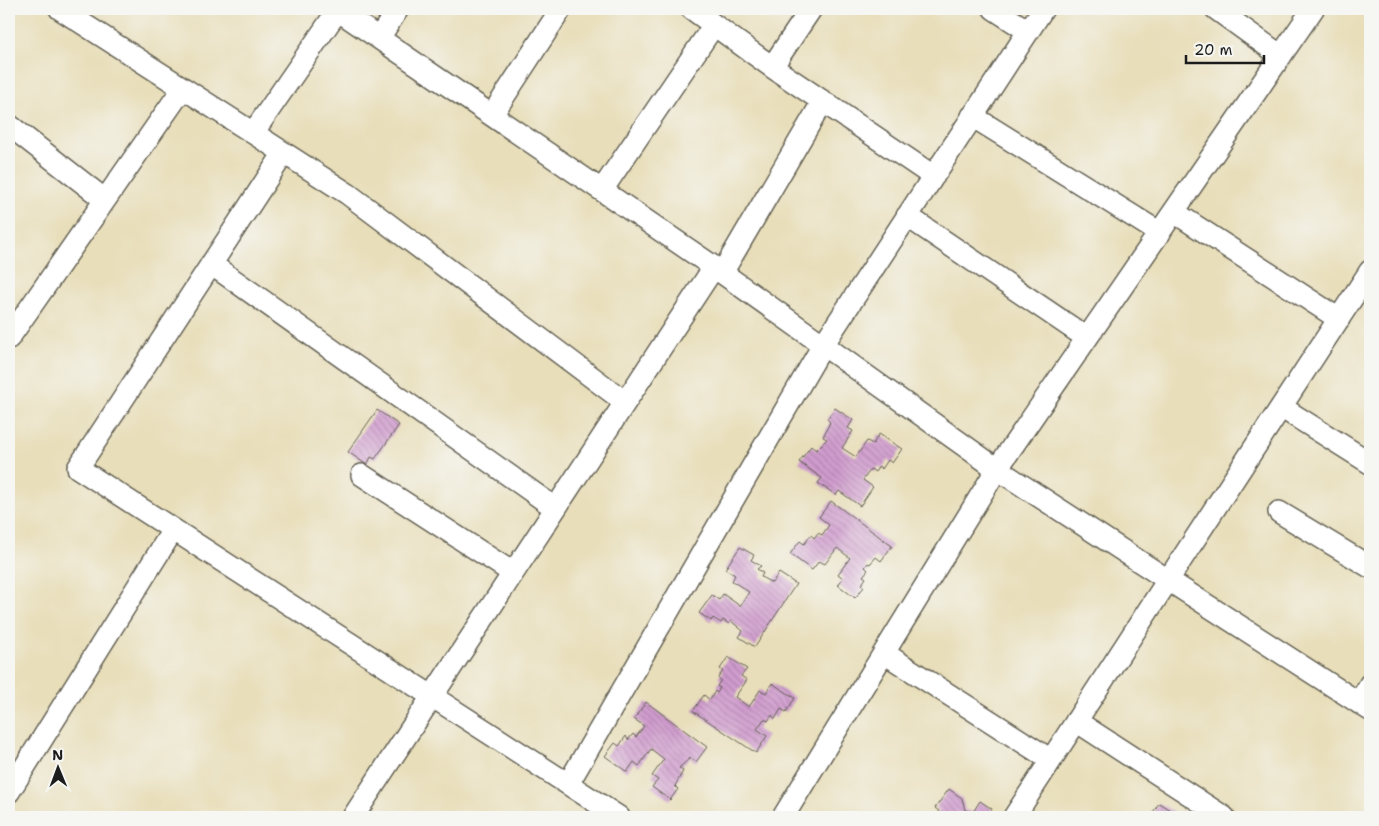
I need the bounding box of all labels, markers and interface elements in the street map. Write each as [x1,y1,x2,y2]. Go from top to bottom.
scale bar [1186,32,1264,64]
text: 20 m [1194,40,1233,60]
north arrow [32,744,82,794]
text: N [52,746,63,764]

